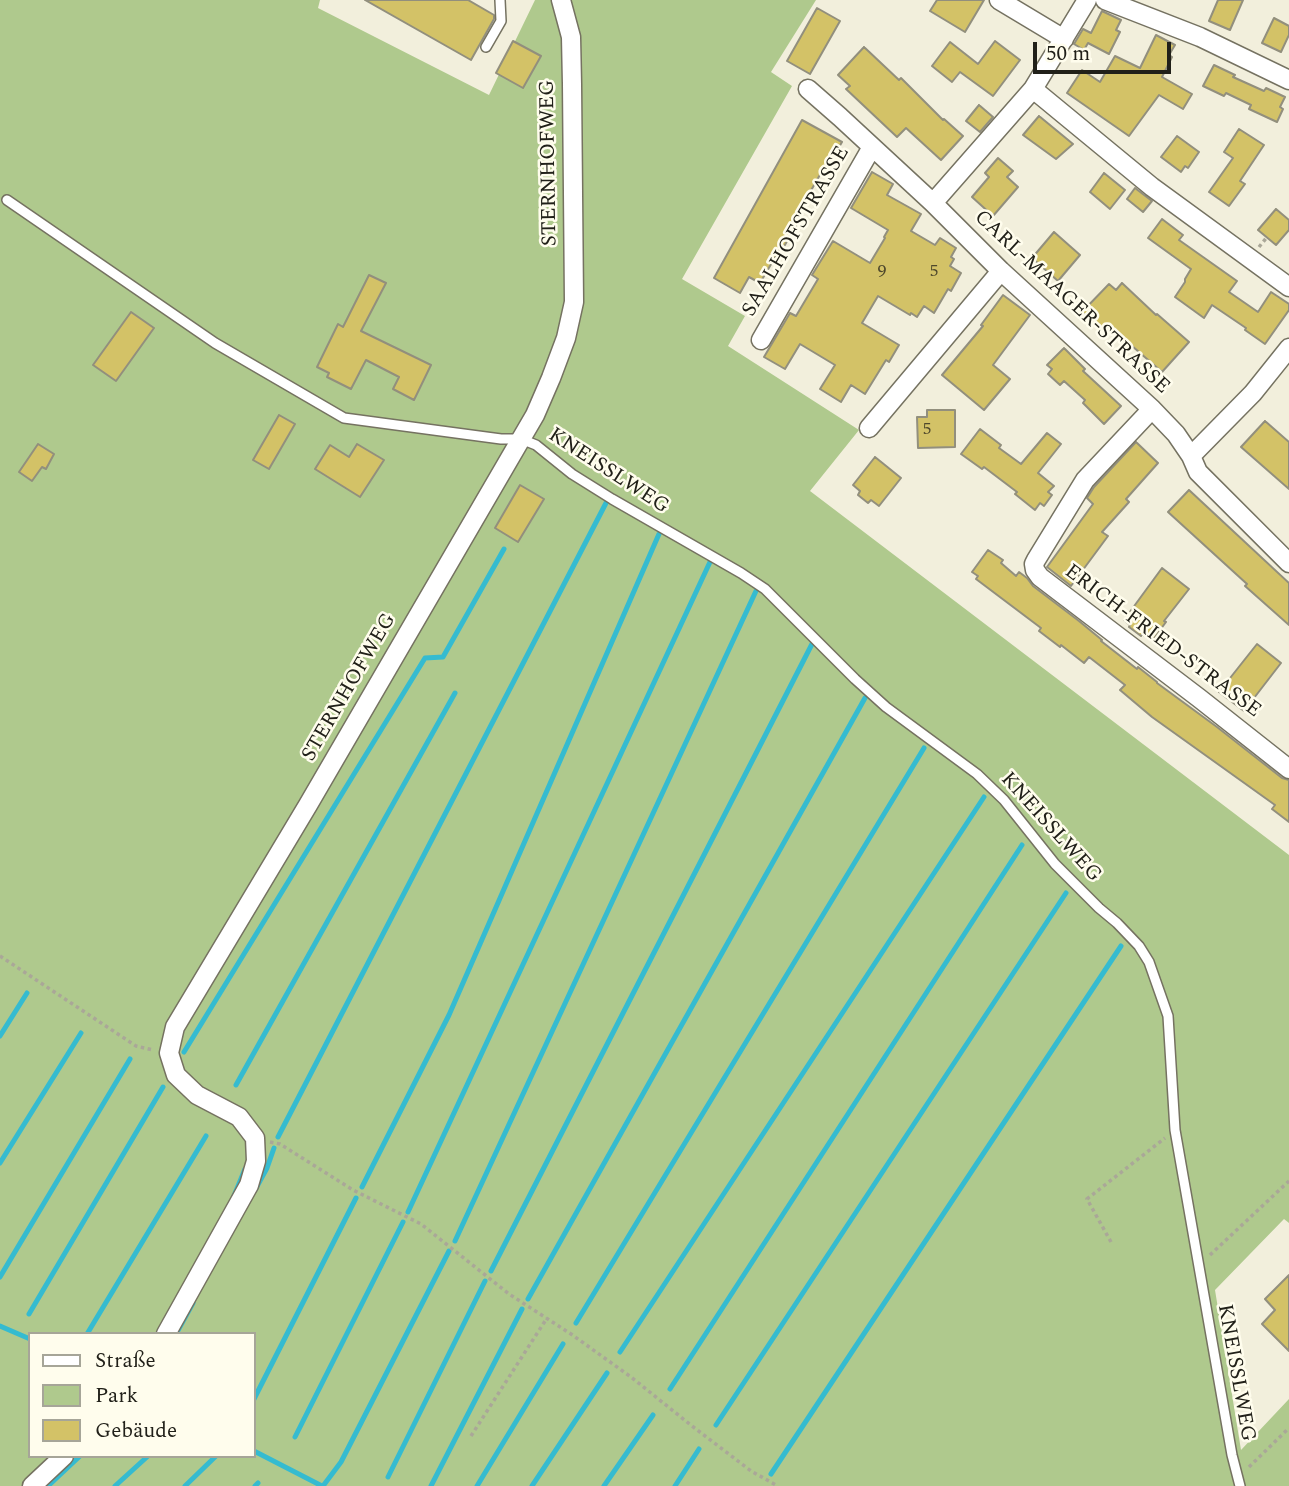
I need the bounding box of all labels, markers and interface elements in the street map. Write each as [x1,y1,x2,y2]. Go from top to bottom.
scale bar [1037,28,1175,72]
text: 50 m [1046,38,1090,70]
street label: STERNHOFWEG [536,79,564,247]
street label: SAALHOFSTRASSE [738,142,856,322]
street label: CARL-MAAGER-STRASSE [968,206,1174,400]
house number: 9 [878,261,886,283]
house number: 5 [930,261,938,283]
house number: 5 [923,419,931,441]
street label: KNEISSLWEG [543,424,673,520]
street label: ERICH-FRIED-STRASSE [1059,560,1265,724]
street label: STERNHOFWEG [297,610,403,766]
street label: KNEISSLWEG [994,768,1106,888]
street label: KNEISSLWEG [1211,1302,1259,1444]
legend [28,1332,256,1458]
text: Straße [95,1345,156,1377]
text: Park [95,1380,138,1412]
text: Gebäude [95,1415,177,1447]

